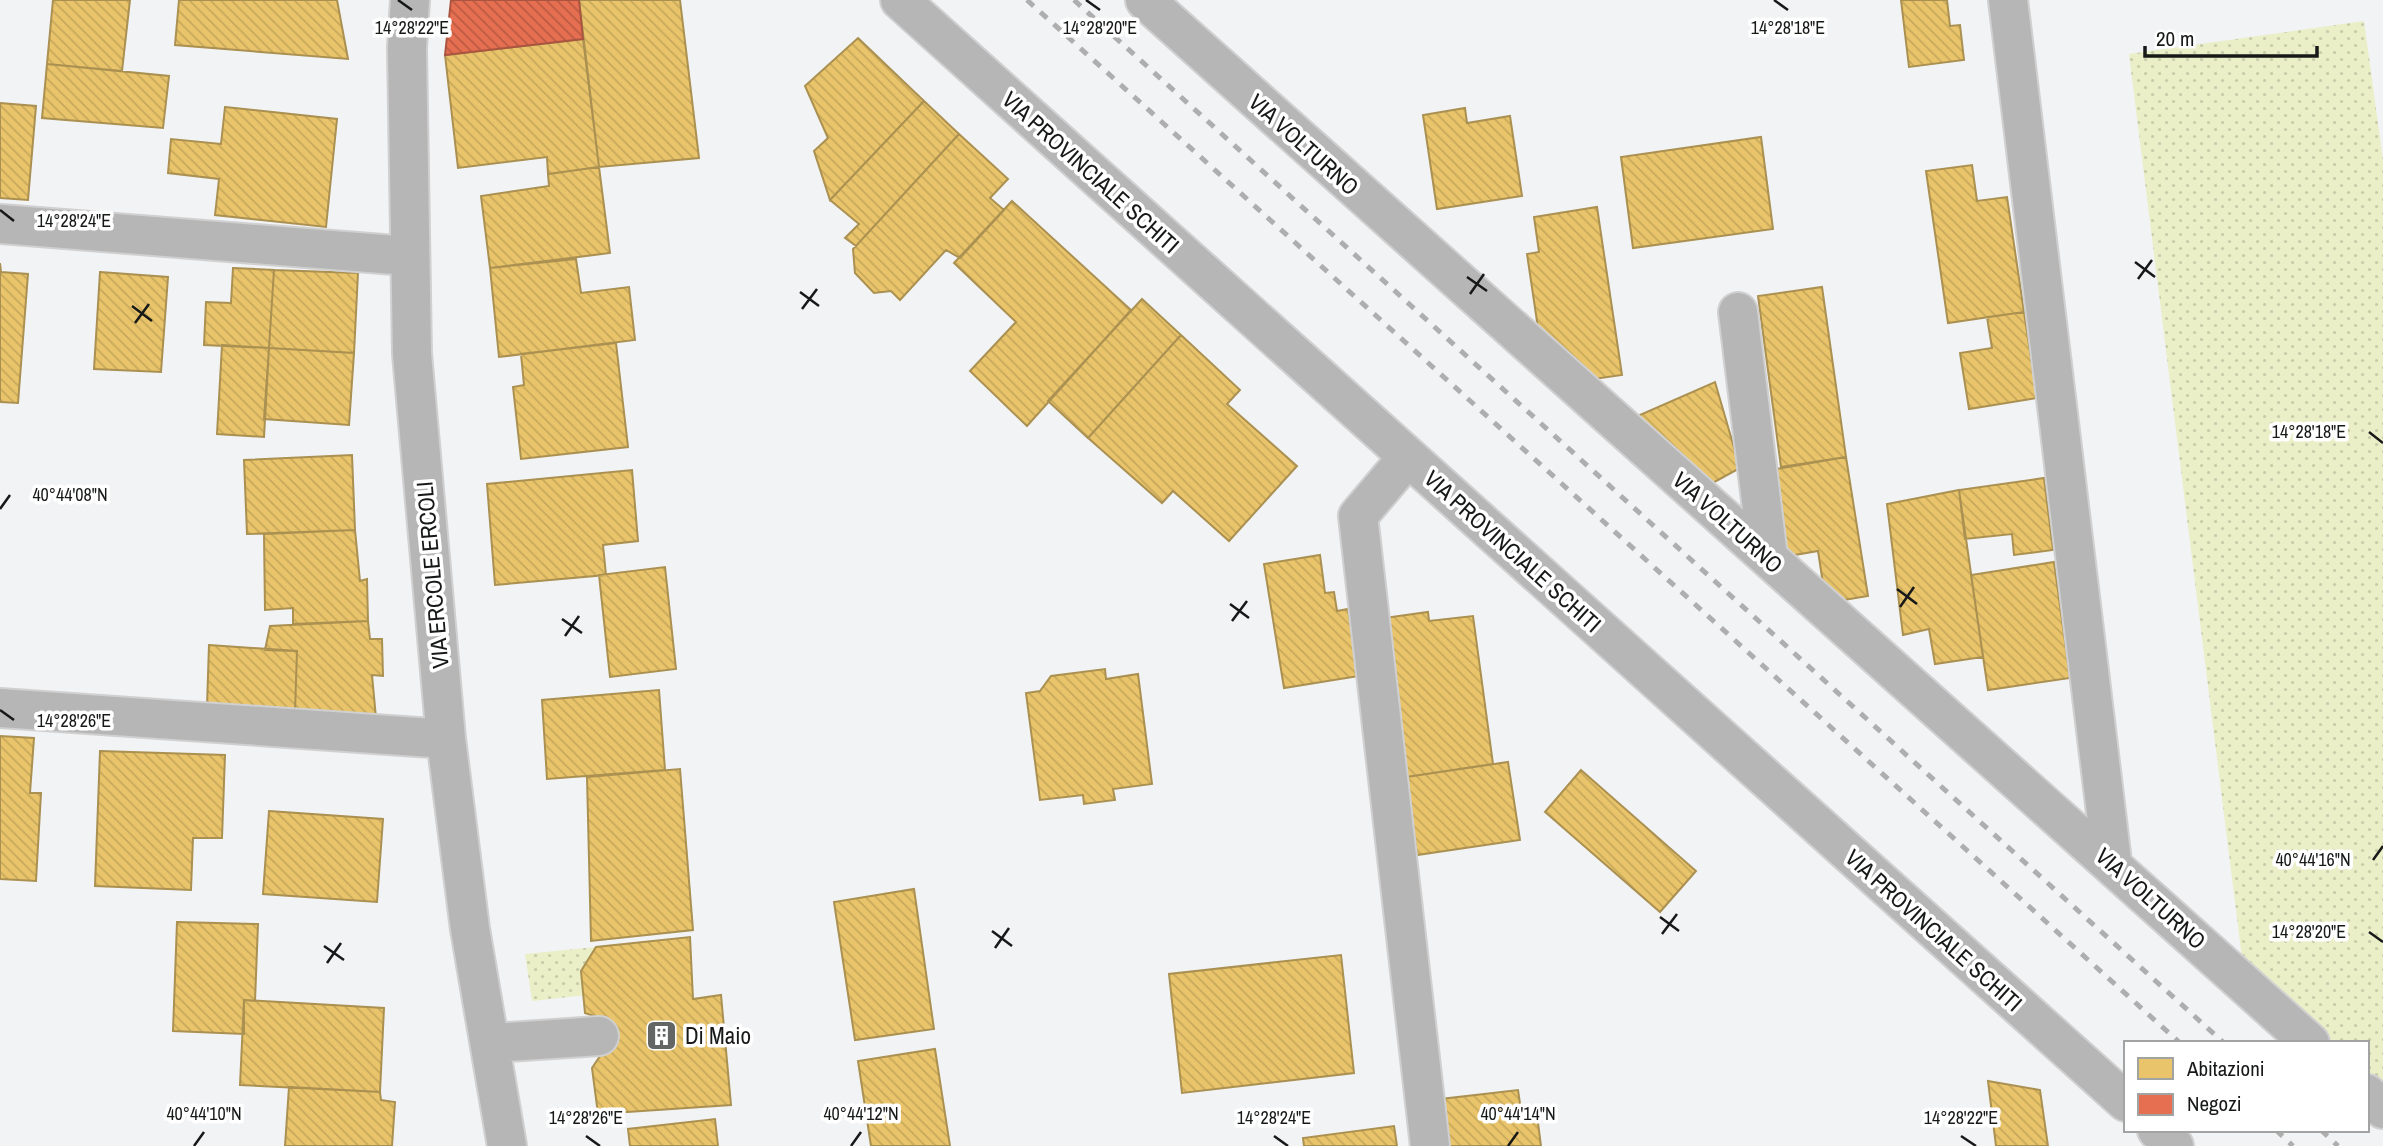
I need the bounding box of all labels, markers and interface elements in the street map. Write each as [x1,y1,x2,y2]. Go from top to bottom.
scale bar [2145,14,2316,58]
text: 14°28'22"E [375,15,449,40]
text: 14°28'20"E [1063,15,1137,40]
text: 14°28'18"E [1751,15,1825,40]
text: 20 m [2156,24,2194,53]
street label: VIA PROVINCIALE SCHITI [996,84,1186,260]
street label: VIA VOLTURNO [1242,86,1366,202]
text: 14°28'24"E [37,208,111,233]
text: 14°28'18"E [2272,419,2346,444]
street label: VIA PROVINCIALE SCHITI [1418,463,1608,639]
street label: VIA VOLTURNO [1666,464,1790,580]
street label: VIA ERCOLE ERCOLI [408,480,456,670]
text: 40°44'08"N [32,482,108,507]
text: 14°28'26"E [37,708,111,733]
street label: VIA VOLTURNO [2089,840,2213,956]
street label: VIA PROVINCIALE SCHITI [1839,842,2029,1018]
text: 40°44'16"N [2275,847,2351,872]
text: 14°28'20"E [2272,919,2346,944]
building icon: Di Maio [645,1018,679,1052]
place label: Di Maio [685,1020,751,1051]
legend [2124,1041,2369,1132]
text: Abitazioni [2186,1054,2265,1083]
text: Negozi [2187,1089,2242,1118]
text: 40°44'10"N [166,1101,242,1126]
text: 40°44'12"N [823,1101,899,1126]
text: 40°44'14"N [1480,1101,1556,1126]
text: 14°28'26"E [549,1105,623,1130]
text: 14°28'24"E [1237,1105,1311,1130]
text: 14°28'22"E [1924,1105,1998,1130]

